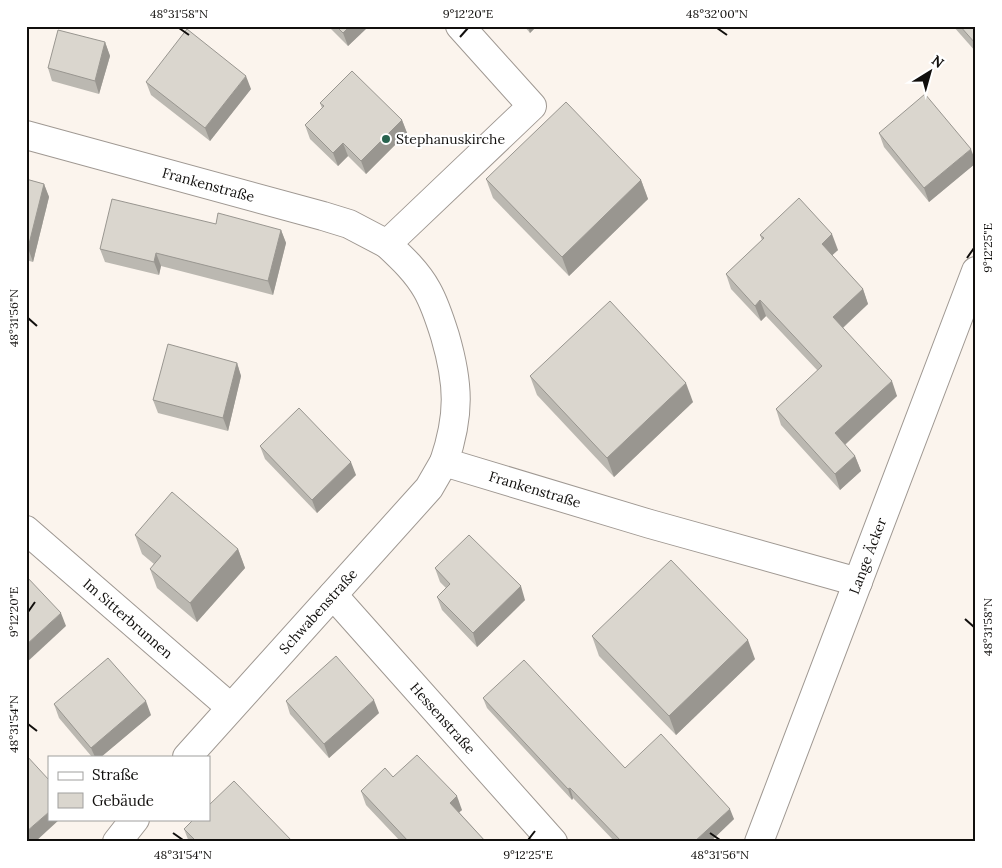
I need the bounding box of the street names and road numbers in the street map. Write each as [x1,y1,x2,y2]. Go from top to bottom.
street label: Frankenstraße [160,164,257,206]
street label: Frankenstraße [487,467,583,512]
street label: Lange Äcker [845,515,890,597]
street label: Schwabenstraße [275,565,361,658]
street label: Im Sitterbrunnen [79,575,177,663]
street label: Hessenstraße [406,679,480,758]

